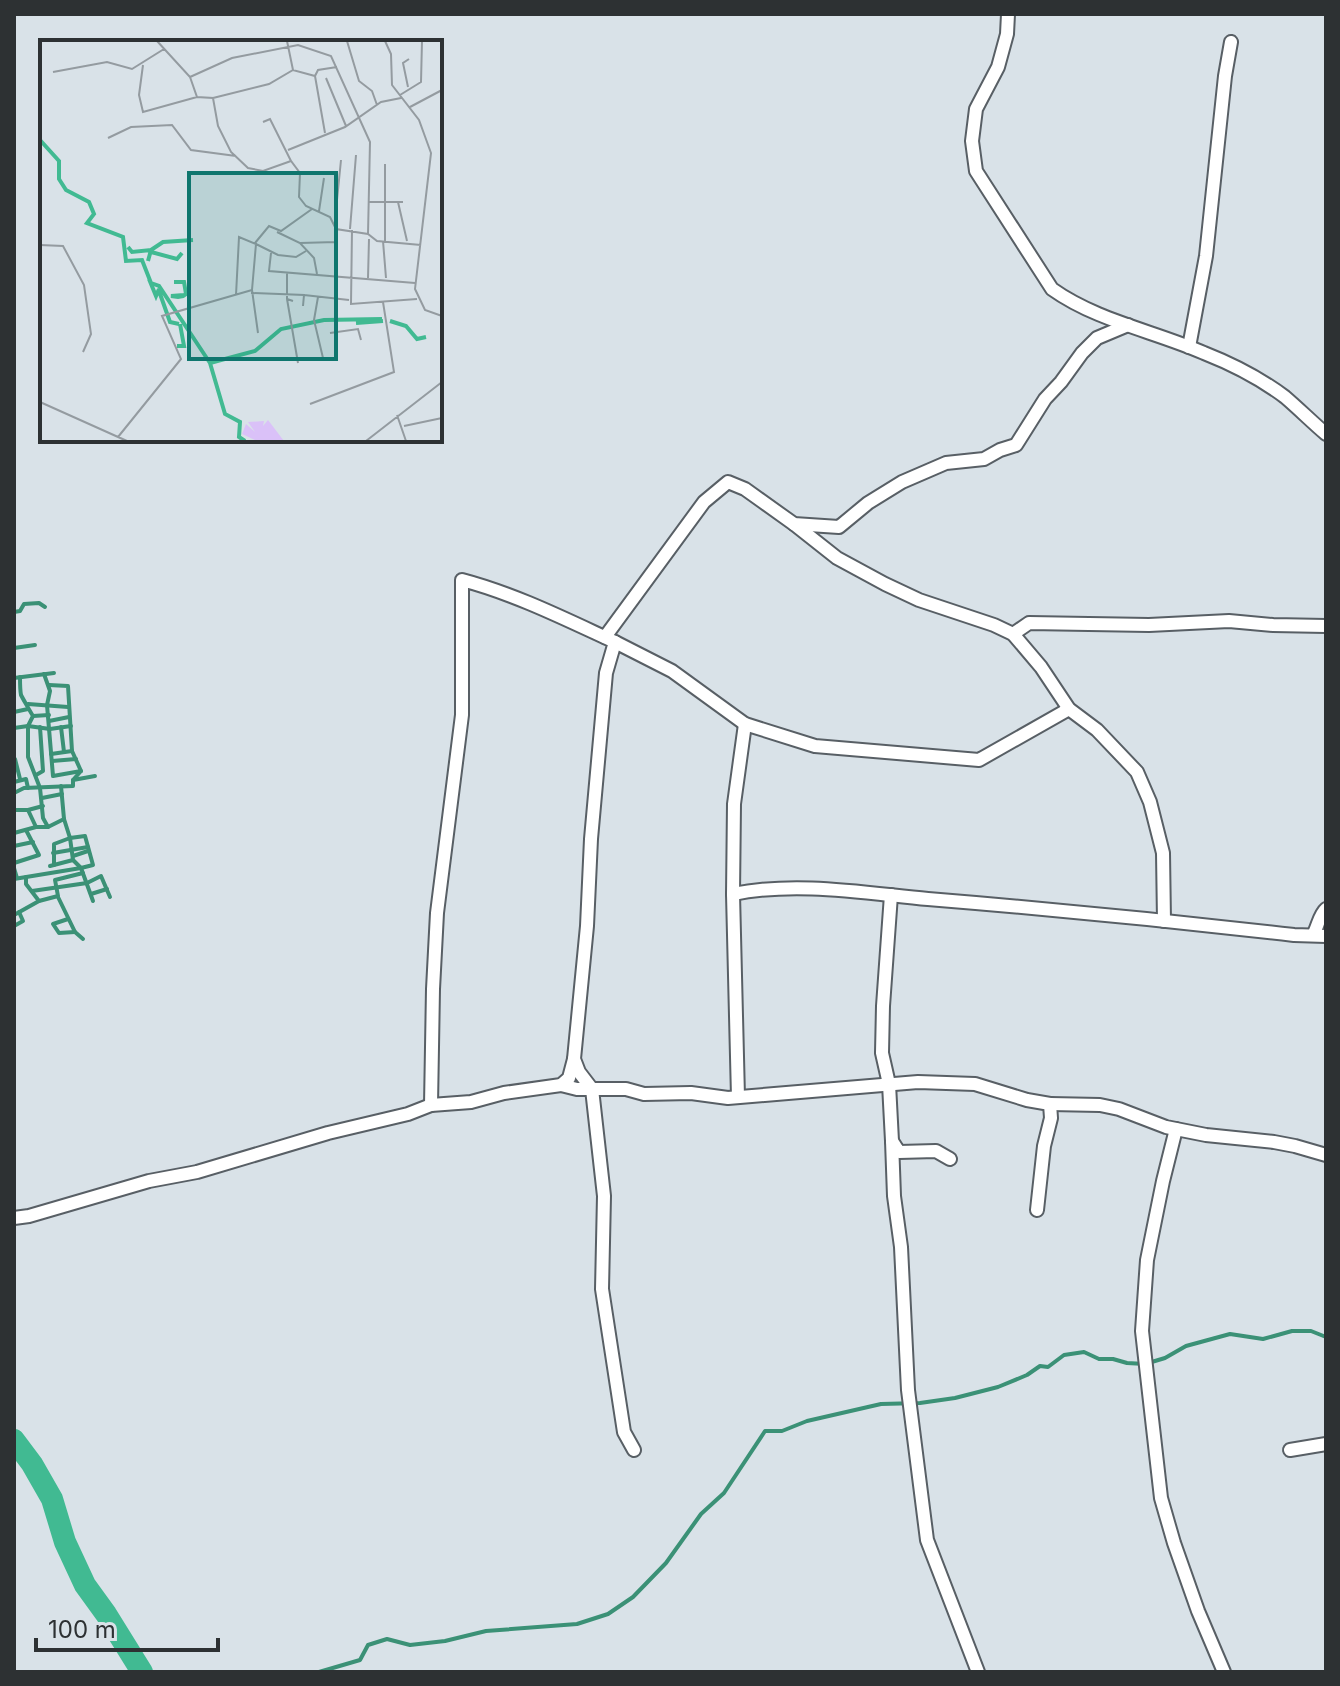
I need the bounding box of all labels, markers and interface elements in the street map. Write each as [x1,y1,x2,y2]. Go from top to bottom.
inset map [40,40,442,442]
scale bar [36,1602,218,1652]
text: 100 m [48,1615,116,1644]

